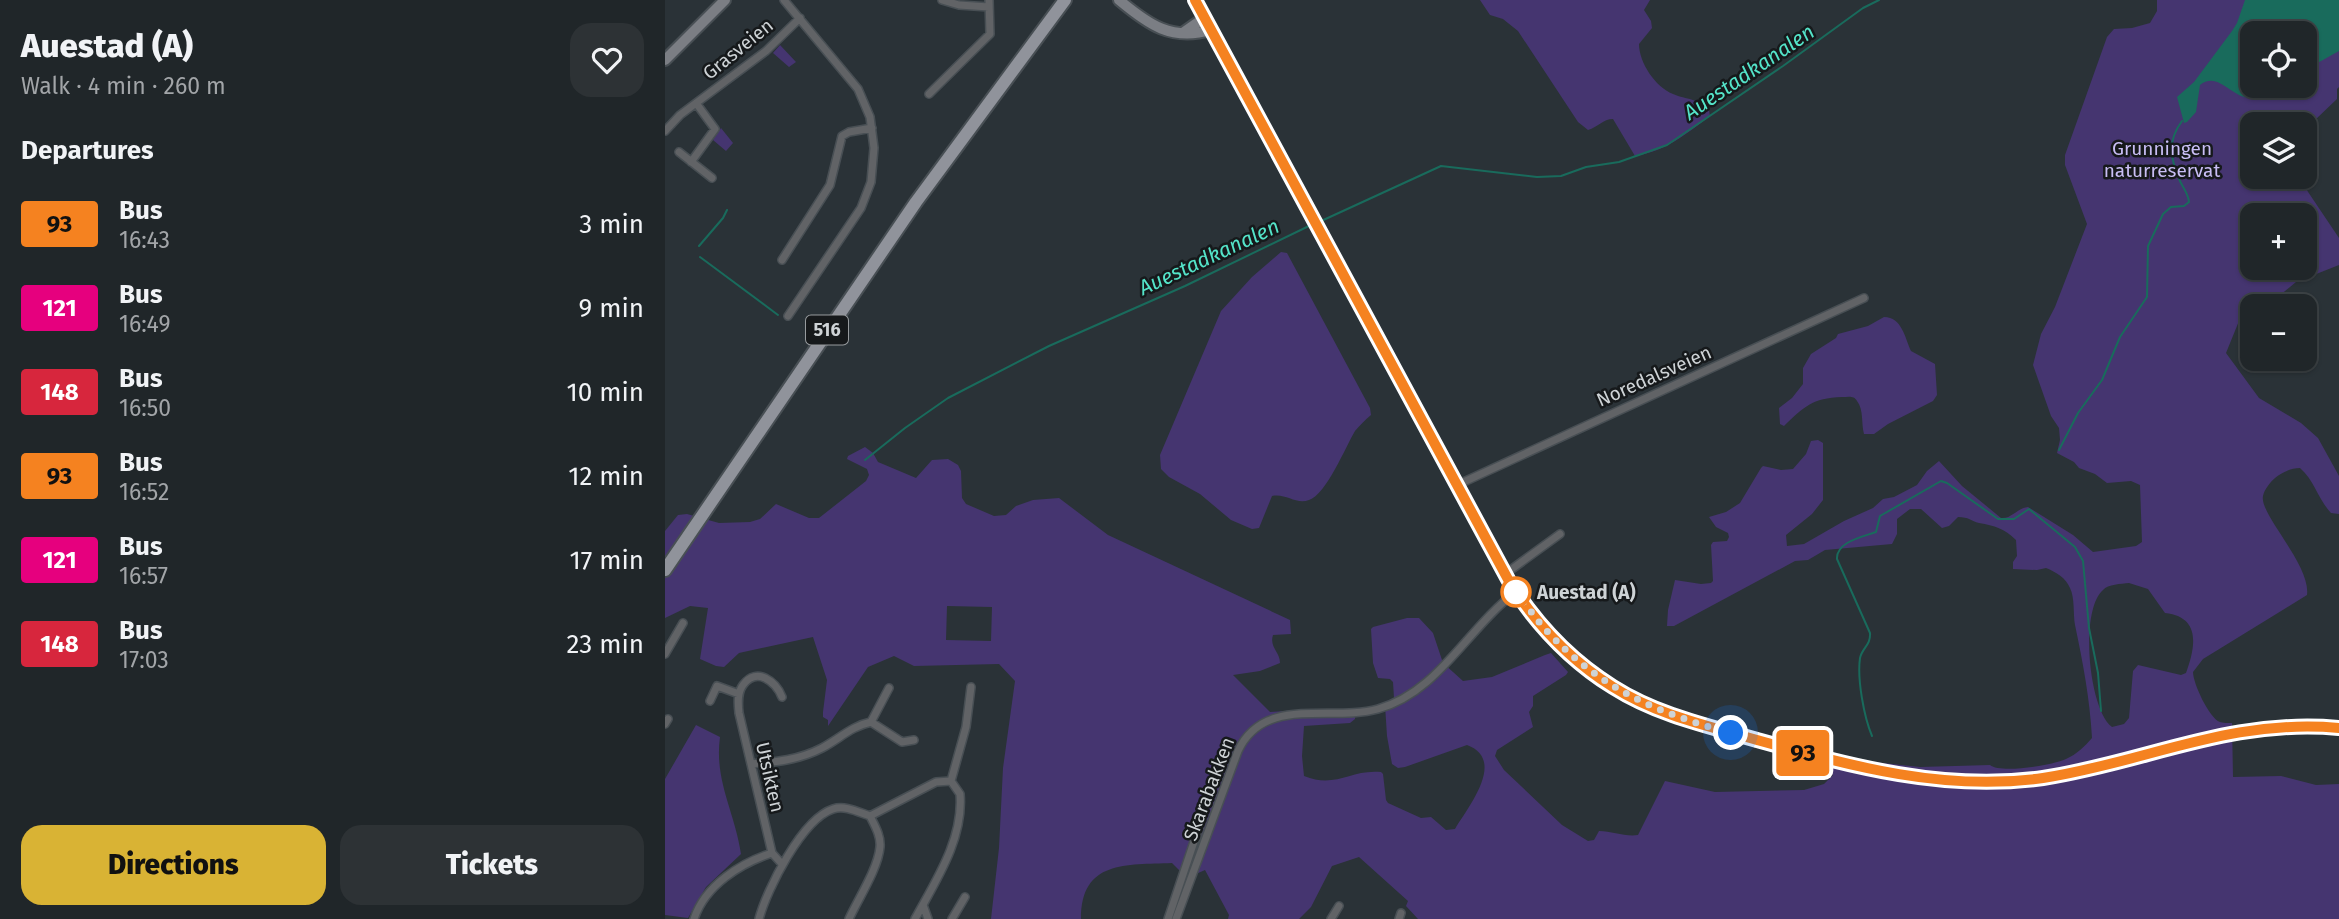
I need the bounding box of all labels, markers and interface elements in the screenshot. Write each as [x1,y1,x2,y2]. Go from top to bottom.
street label: Grasveien [698,14,778,84]
water label: Auestadkanalen [1678,19,1819,126]
map controls [2240,21,2317,371]
button: locate [2240,21,2317,98]
button: heart [570,23,644,97]
text: Auestad (A) [21,26,193,66]
text: Walk · 4 min · 260 m [21,72,226,100]
button: layers [2240,112,2317,189]
text: Departures [21,135,154,166]
park label: Grunningen naturreservat [2104,137,2220,182]
text: Bus [119,195,162,226]
button: + [2240,203,2317,280]
text: 3 min [579,209,644,240]
text: 93 [47,210,72,238]
water label: Auestadkanalen [1134,213,1284,301]
text: 16:43 [119,226,170,254]
text: Bus [119,279,162,310]
text: 9 min [579,293,644,324]
text: 121 [42,294,77,322]
button: − [2240,294,2317,371]
text: 16:49 [119,310,170,338]
road number: 516 [806,316,848,344]
street label: Noredalsveien [1593,340,1715,412]
text: Bus [119,363,162,394]
text: 10 min [566,377,644,408]
text: 148 [40,378,79,406]
text: 16:50 [119,394,171,422]
text: Bus [119,447,162,478]
text: 12 min [568,461,644,492]
text: 93 [47,462,72,490]
text: 16:52 [119,478,169,506]
text: Bus [119,531,162,562]
text: 17 min [569,545,644,576]
text: 121 [42,546,77,574]
text: 16:57 [119,562,168,590]
marker: Auestad (A) [1501,577,1531,607]
place label: Auestad (A) [1536,581,1636,604]
text: Bus [119,615,162,646]
text: 23 min [567,629,644,660]
text: 148 [40,630,79,658]
text: 17:03 [119,646,169,674]
your location [1713,715,1748,750]
line badge: 93 [1771,730,1835,776]
street label: Skarabakken [1179,734,1239,844]
text: 93 [1790,739,1816,767]
street label: Utsikten [751,740,789,814]
button: Directions [21,825,326,905]
button: Tickets [340,825,644,905]

